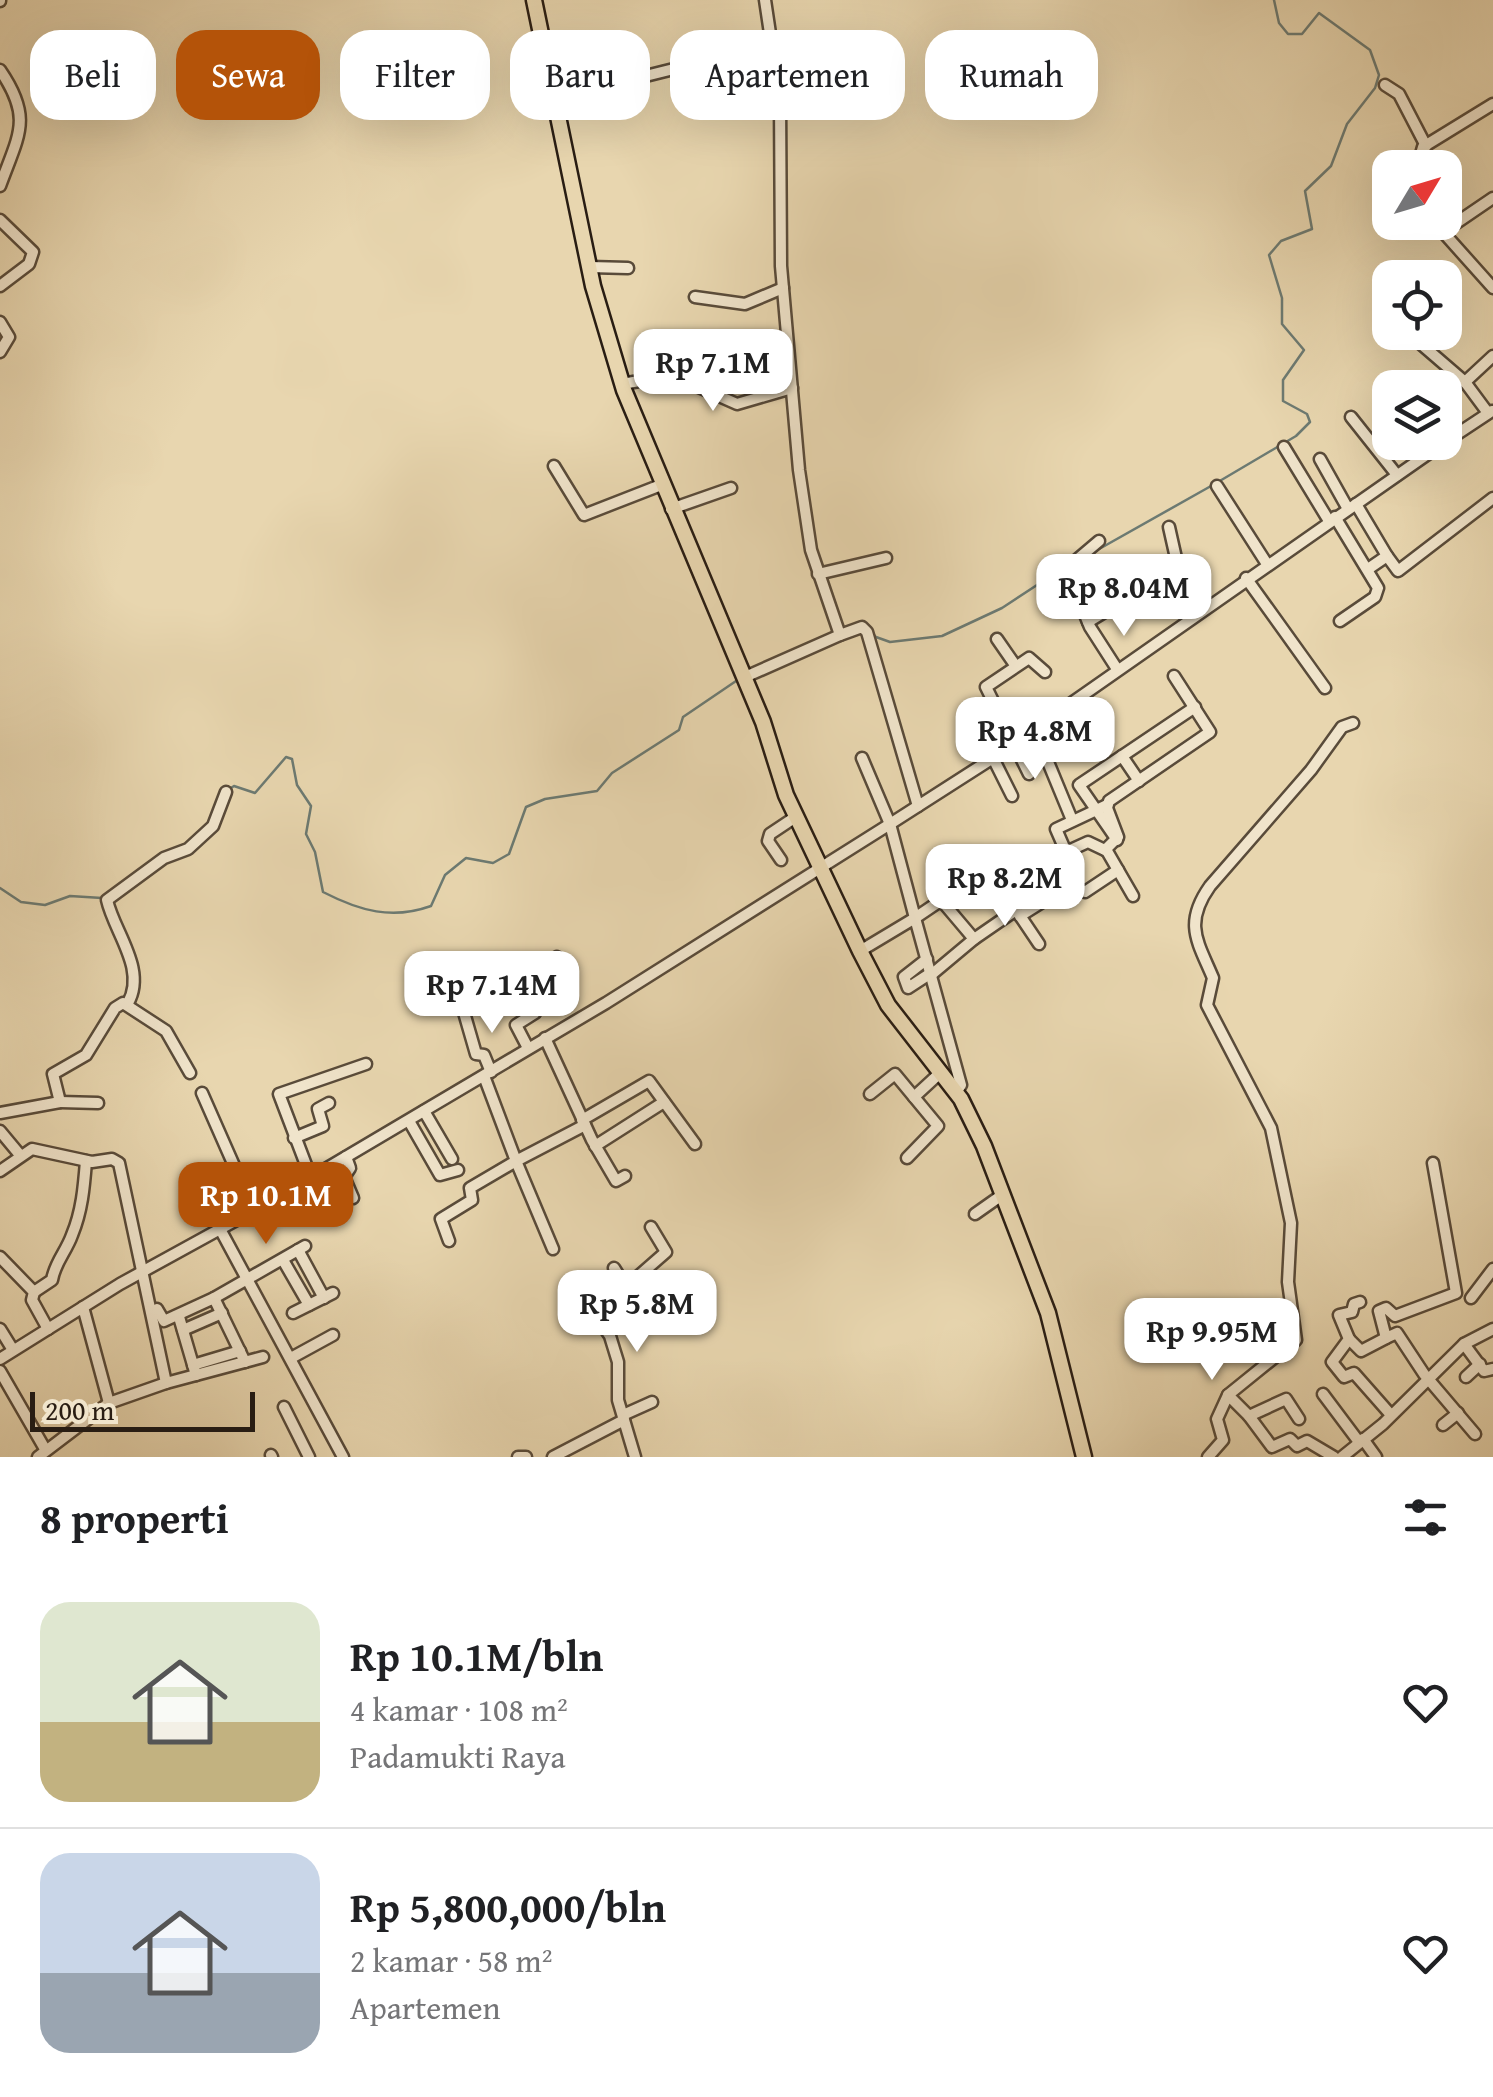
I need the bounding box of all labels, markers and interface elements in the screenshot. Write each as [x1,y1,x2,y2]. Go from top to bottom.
chip: Beli [30,30,156,120]
chip: Sewa [176,30,320,120]
chip: Filter [340,30,490,120]
chip: Baru [510,30,650,120]
chip: Apartemen [670,30,905,120]
chip: Rumah [925,30,1098,120]
north arrow [1372,150,1462,240]
map controls [1372,150,1462,460]
button: locate [1372,260,1462,350]
pin: Rp 7.1M [621,329,805,414]
text: Rp 7.1M [656,338,770,385]
button: layers [1372,370,1462,460]
pin: Rp 8.04M [1021,554,1227,639]
text: Rp 8.04M [1058,563,1190,610]
pin: Rp 4.8M [943,697,1127,782]
text: Rp 4.8M [978,706,1092,753]
pin: Rp 8.2M [913,844,1097,929]
text: Rp 8.2M [948,853,1062,900]
pin: Rp 7.14M [389,951,595,1036]
text: Rp 7.14M [426,960,558,1007]
pin: Rp 10.1M [163,1162,369,1247]
text: Rp 10.1M [200,1171,332,1218]
pin: Rp 5.8M [545,1270,729,1355]
text: Rp 5.8M [580,1279,694,1326]
pin: Rp 9.95M [1109,1298,1315,1383]
text: Rp 9.95M [1146,1307,1278,1354]
scale bar [30,1387,255,1432]
text: 200 m [45,1389,114,1430]
text: 8 properti [40,1487,229,1548]
icon: filters [1398,1490,1453,1545]
text: Rp 10.1M/bln [350,1625,603,1686]
icon: home [120,1642,240,1762]
icon: heart [1398,1675,1453,1730]
text: 4 kamar · 108 m² [350,1686,568,1733]
text: Padamukti Raya [350,1733,566,1780]
text: Rp 5,800,000/bln [350,1876,666,1937]
icon: home [120,1893,240,2013]
icon: heart [1398,1926,1453,1981]
text: 2 kamar · 58 m² [350,1937,552,1984]
text: Apartemen [350,1984,500,2031]

